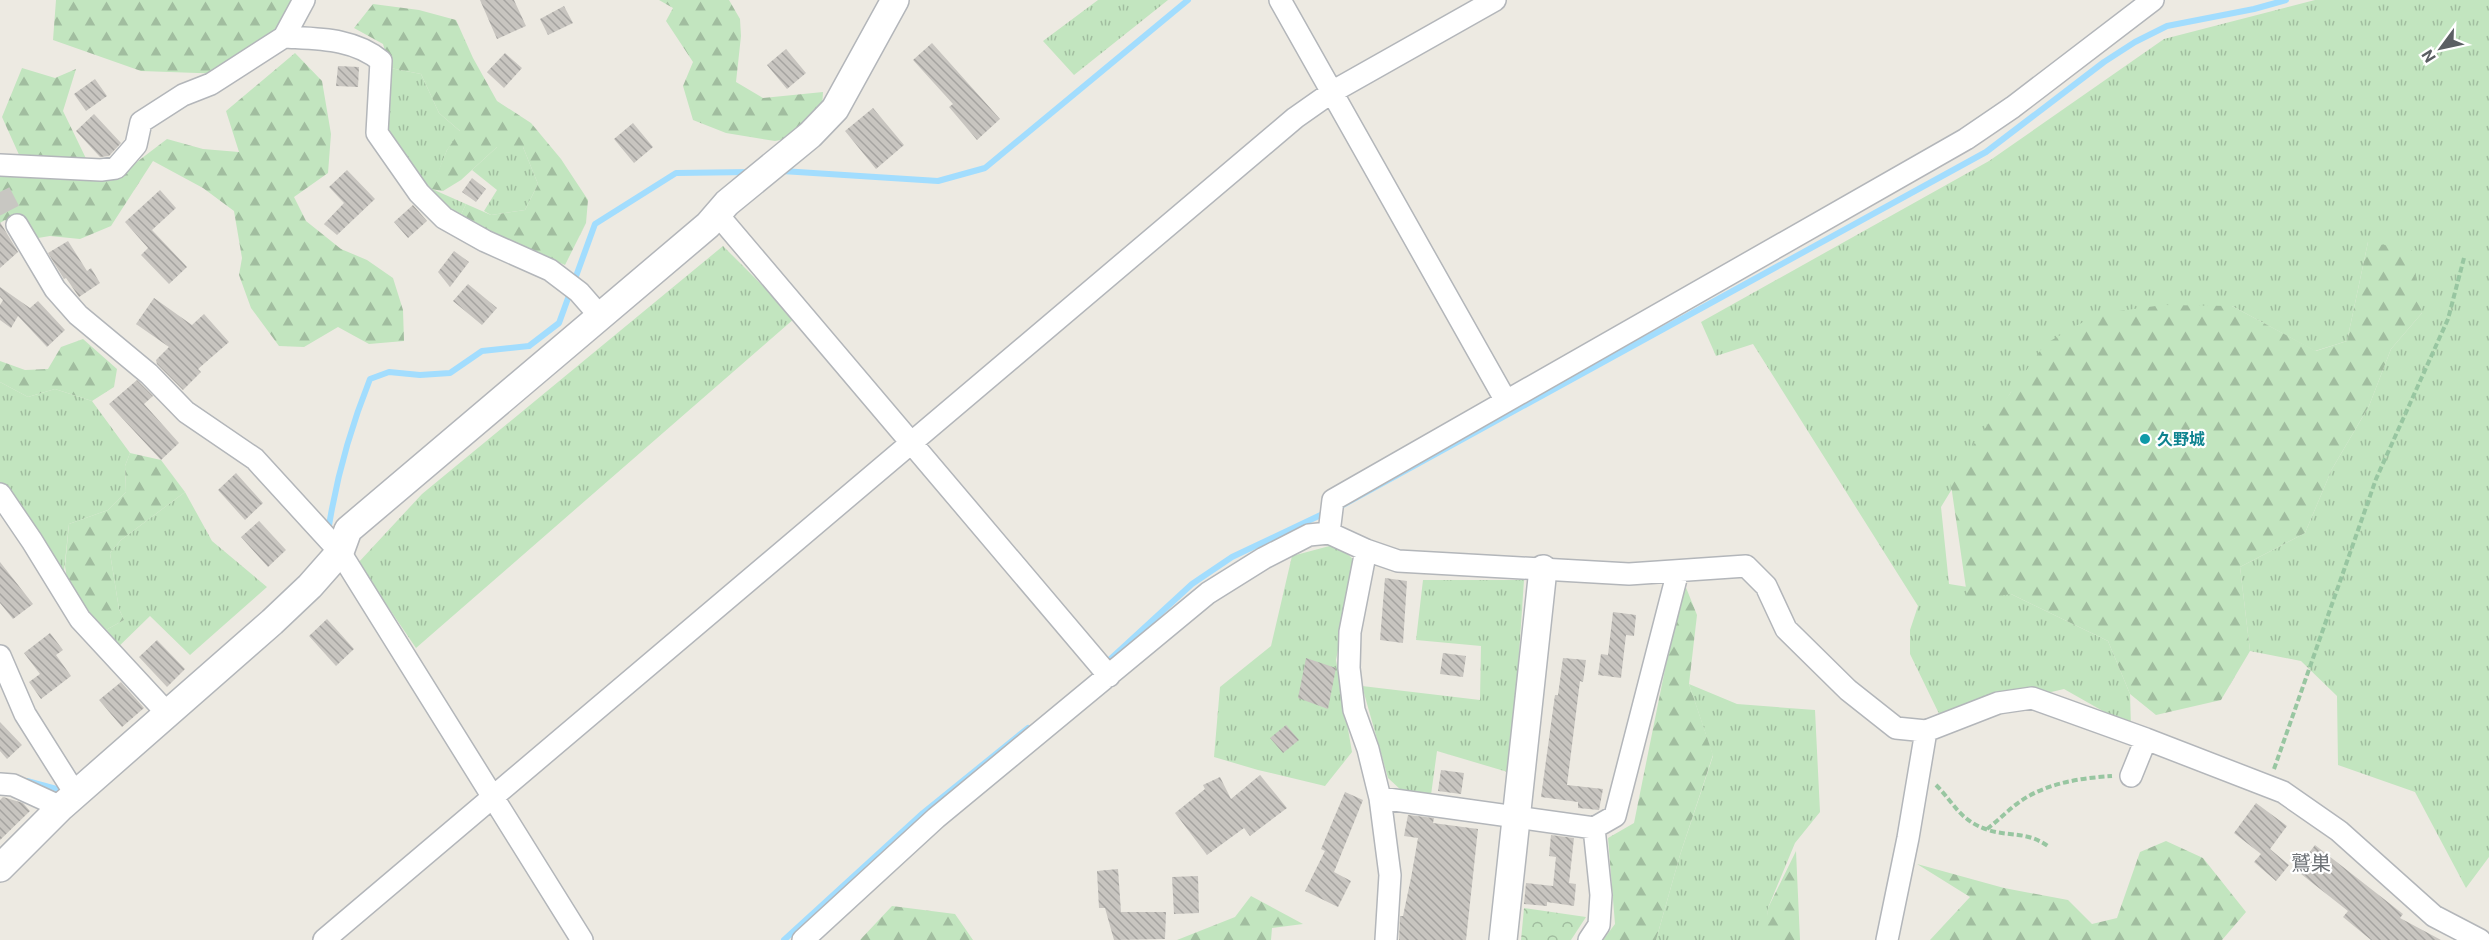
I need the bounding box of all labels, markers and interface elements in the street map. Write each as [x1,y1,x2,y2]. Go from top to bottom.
north arrow [2411,18,2471,78]
text: N [2418,46,2440,66]
place label: 久野城 [2157,430,2205,449]
marker: 久野城 [2138,432,2152,446]
district label: 鷲巣 [2291,851,2331,875]

